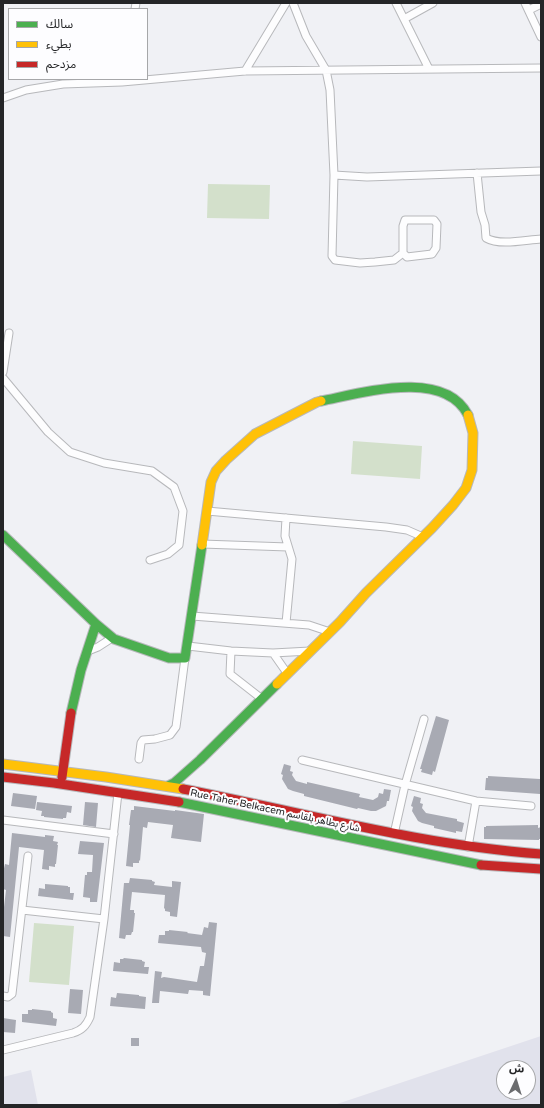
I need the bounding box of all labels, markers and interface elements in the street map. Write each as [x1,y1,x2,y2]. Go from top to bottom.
legend [8,8,148,80]
text: سالك [46,17,73,31]
text: بطيء [46,37,72,51]
text: مزدحم [46,57,76,71]
street label: Rue Taher Belkacem شارع بطاهر بلقاسم [189,787,361,835]
north arrow [496,1060,536,1100]
text: ش [509,1062,525,1076]

